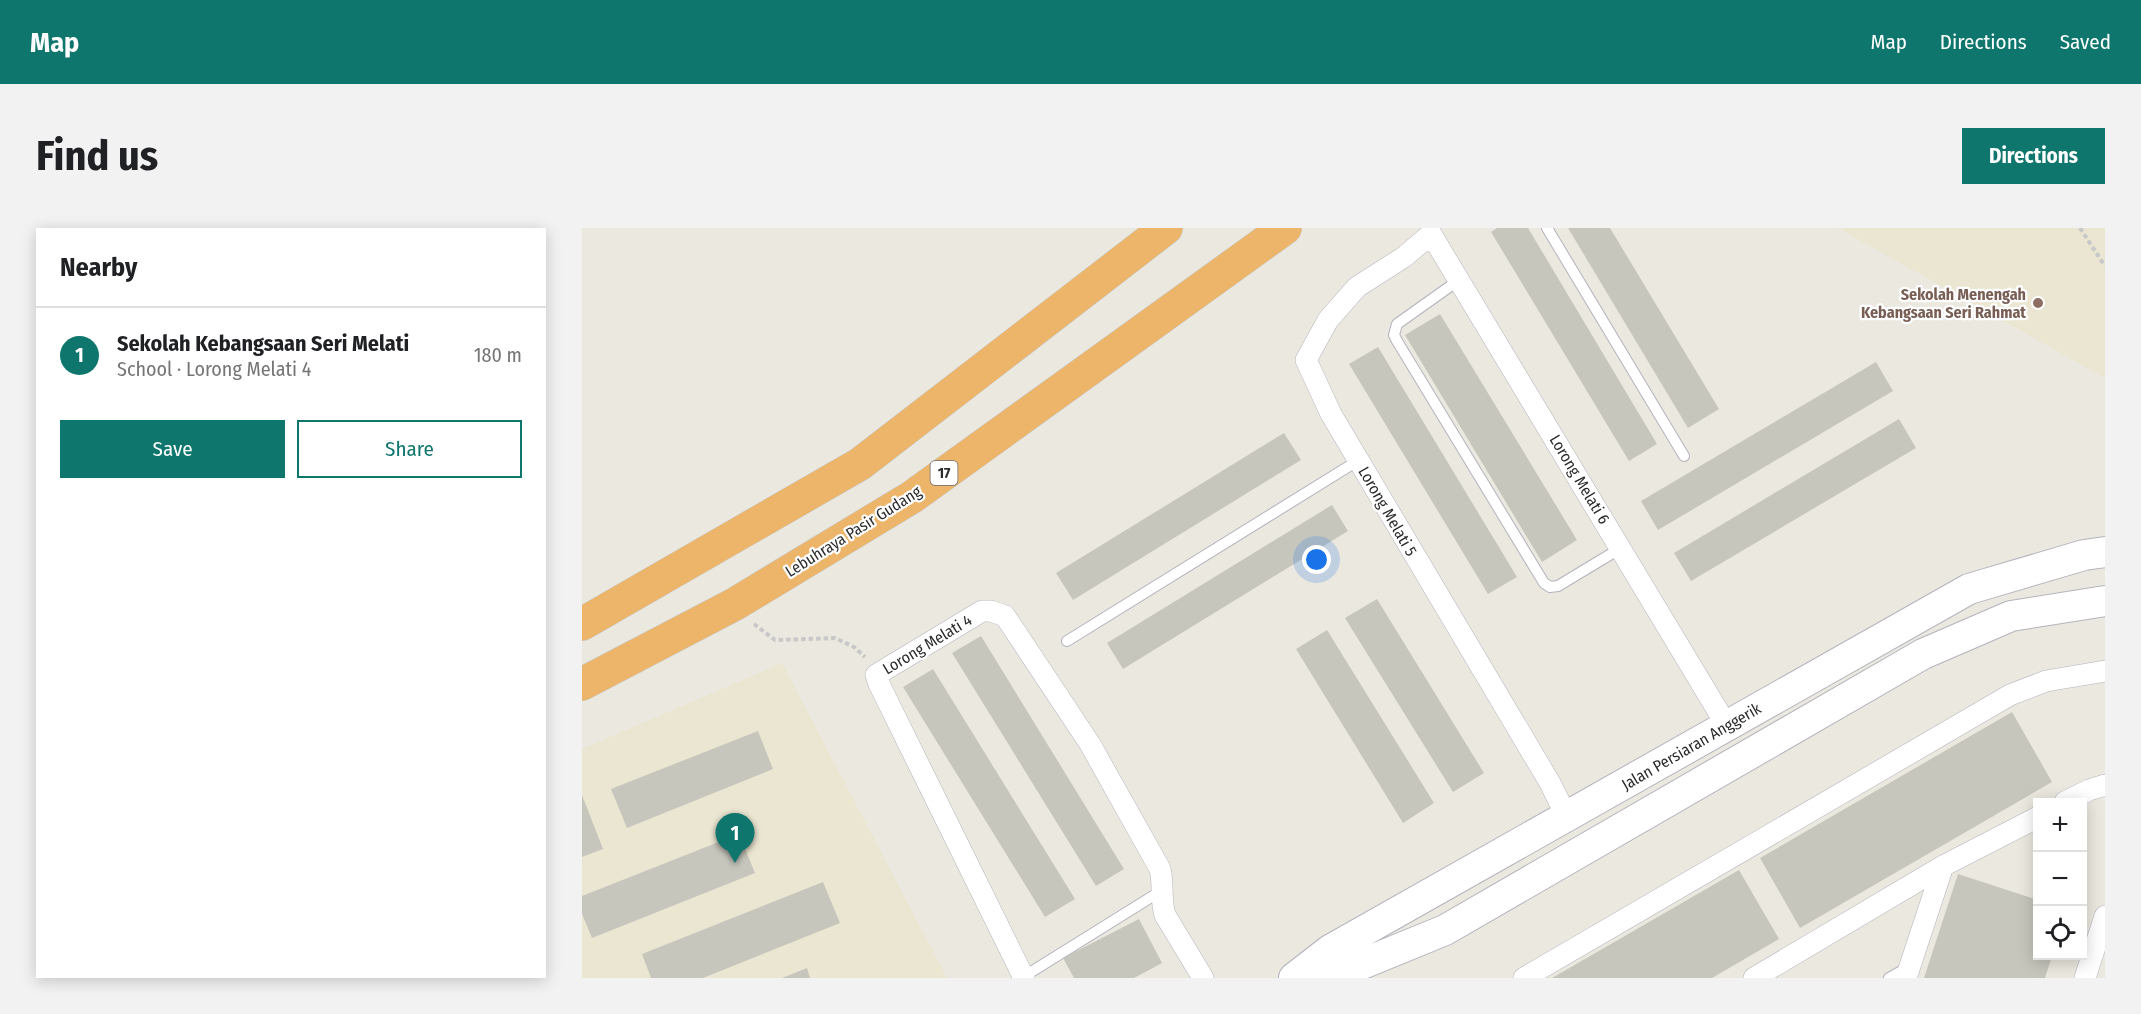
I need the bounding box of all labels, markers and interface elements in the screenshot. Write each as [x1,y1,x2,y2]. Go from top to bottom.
text: Map [30,26,79,59]
text: Map [1870,29,1907,55]
text: Directions [1940,29,2027,55]
text: Saved [2060,29,2111,55]
button: Directions [1962,128,2105,184]
text: Find us [36,131,158,181]
text: Nearby [60,252,137,283]
place label: Sekolah Menengah Kebangsaan Seri Rahmat [1861,285,2026,322]
marker: Sekolah Menengah Kebangsaan Seri Rahmat [2031,296,2045,310]
text: Sekolah Kebangsaan Seri Melati [117,330,409,357]
text: 1 [75,343,84,367]
text: 180 m [474,343,522,367]
text: School · Lorong Melati 4 [117,357,312,381]
button: Save [60,420,285,478]
button: Share [297,420,522,478]
street label: Lorong Melati 6 [1546,431,1614,527]
road number: 17 [930,461,958,485]
street label: Lorong Melati 5 [1354,463,1421,559]
street label: Lebuhraya Pasir Gudang [782,482,925,581]
your location [1302,545,1331,574]
street label: Lorong Melati 4 [879,610,975,678]
street label: Jalan Persiaran Anggerik [1618,698,1765,794]
map controls [2033,798,2087,960]
button: + [2033,798,2087,852]
pin: 1 [716,814,754,863]
button: − [2033,852,2087,906]
button: locate [2033,906,2087,960]

